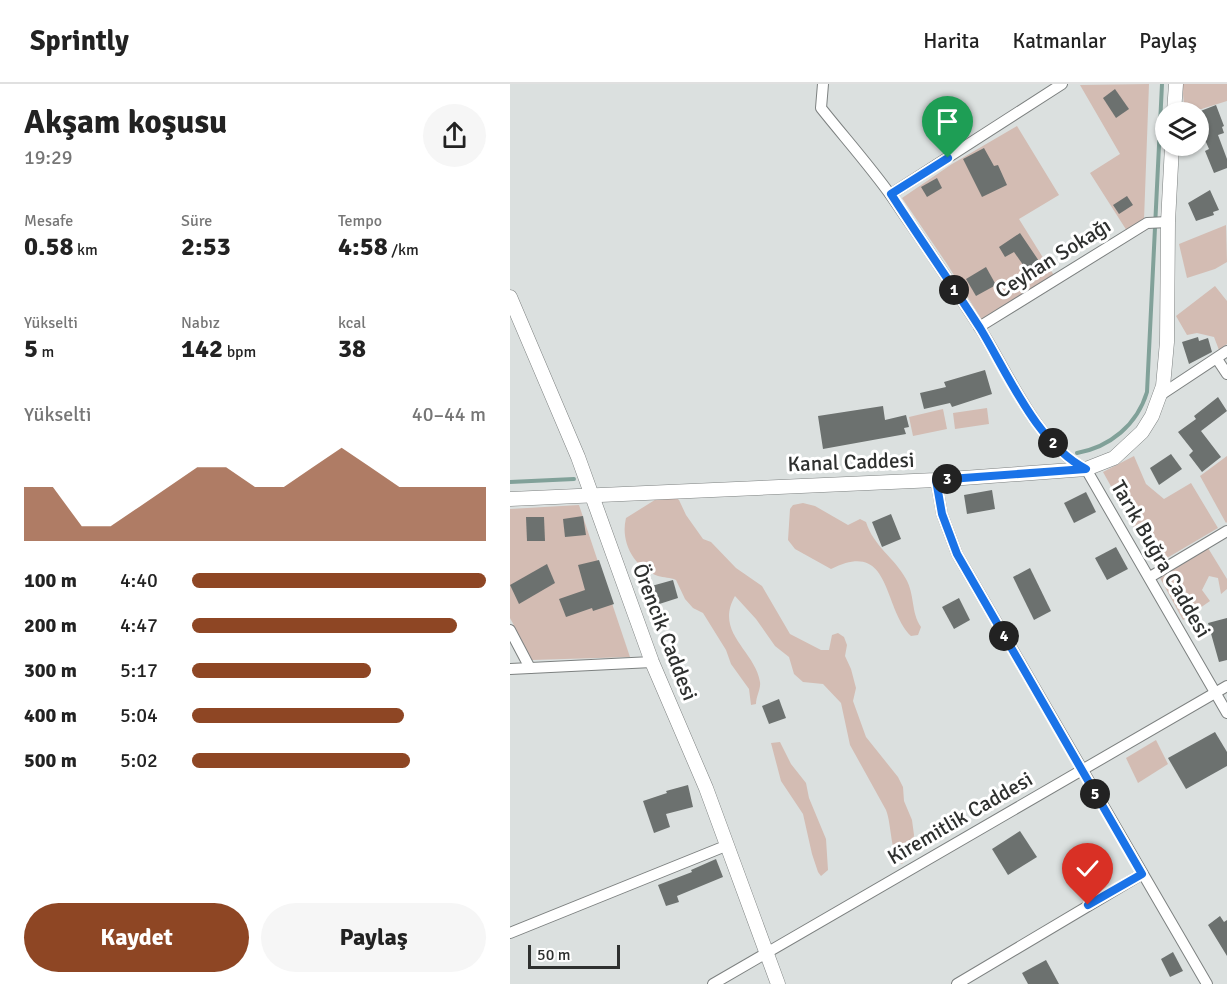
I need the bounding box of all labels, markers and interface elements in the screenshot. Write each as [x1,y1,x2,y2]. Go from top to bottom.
text: Sprintly [30,24,129,58]
text: Harita [923,28,980,54]
text: Katmanlar [1013,28,1106,54]
text: Paylaş [1139,28,1197,54]
pin [922,96,973,158]
text: Akşam koşusu [24,102,227,143]
map controls [1155,102,1209,156]
button: layers [1155,102,1209,156]
button: share [423,104,486,167]
icon: arrive [931,105,964,138]
text: 19:29 [24,145,73,170]
text: Mesafe [24,211,73,231]
text: Süre [181,211,212,231]
text: Tempo [338,211,382,231]
street label: Ceyhan Sokağı [990,212,1116,304]
text: 0.58 [24,231,74,263]
text: 2:53 [181,231,231,263]
text: 4:58 [338,231,388,263]
text: km [74,240,98,260]
text: /km [388,240,419,260]
pin: 1 [939,275,969,305]
text: 1 [950,280,958,300]
text: Yükselti [24,313,78,333]
text: Nabız [181,313,220,333]
text: kcal [338,313,366,333]
text: 5 [24,333,38,365]
text: 142 [181,333,223,365]
text: 38 [338,333,366,365]
text: m [38,342,54,362]
text: bpm [223,342,256,362]
text: Yükselti [24,402,91,427]
text: 40–44 m [412,402,486,427]
pin: 2 [1038,428,1068,458]
text: 2 [1049,433,1057,453]
street label: Kanal Caddesi [787,447,915,477]
pin: 3 [932,464,962,494]
text: 3 [943,469,951,489]
street label: Tarık Buğra Caddesi [1105,476,1217,642]
street label: Örencik Caddesi [627,560,703,704]
text: 100 m [24,568,77,593]
text: 4:40 [120,568,158,593]
text: 200 m [24,613,77,638]
text: 4:47 [120,613,158,638]
pin: 4 [989,621,1019,651]
text: 4 [1000,626,1008,646]
text: 300 m [24,658,77,683]
text: 5:17 [120,658,158,683]
text: 400 m [24,703,77,728]
text: 5:04 [120,703,158,728]
text: 500 m [24,748,77,773]
text: 5:02 [120,748,158,773]
street label: Kiremitlik Caddesi [883,766,1037,870]
pin: 5 [1080,779,1110,809]
text: 5 [1091,784,1099,804]
pin [1062,843,1113,905]
icon: check [1071,852,1104,885]
button: Kaydet [24,903,249,972]
button: Paylaş [261,903,486,972]
scale bar [528,942,620,970]
text: 50 m [537,945,571,965]

